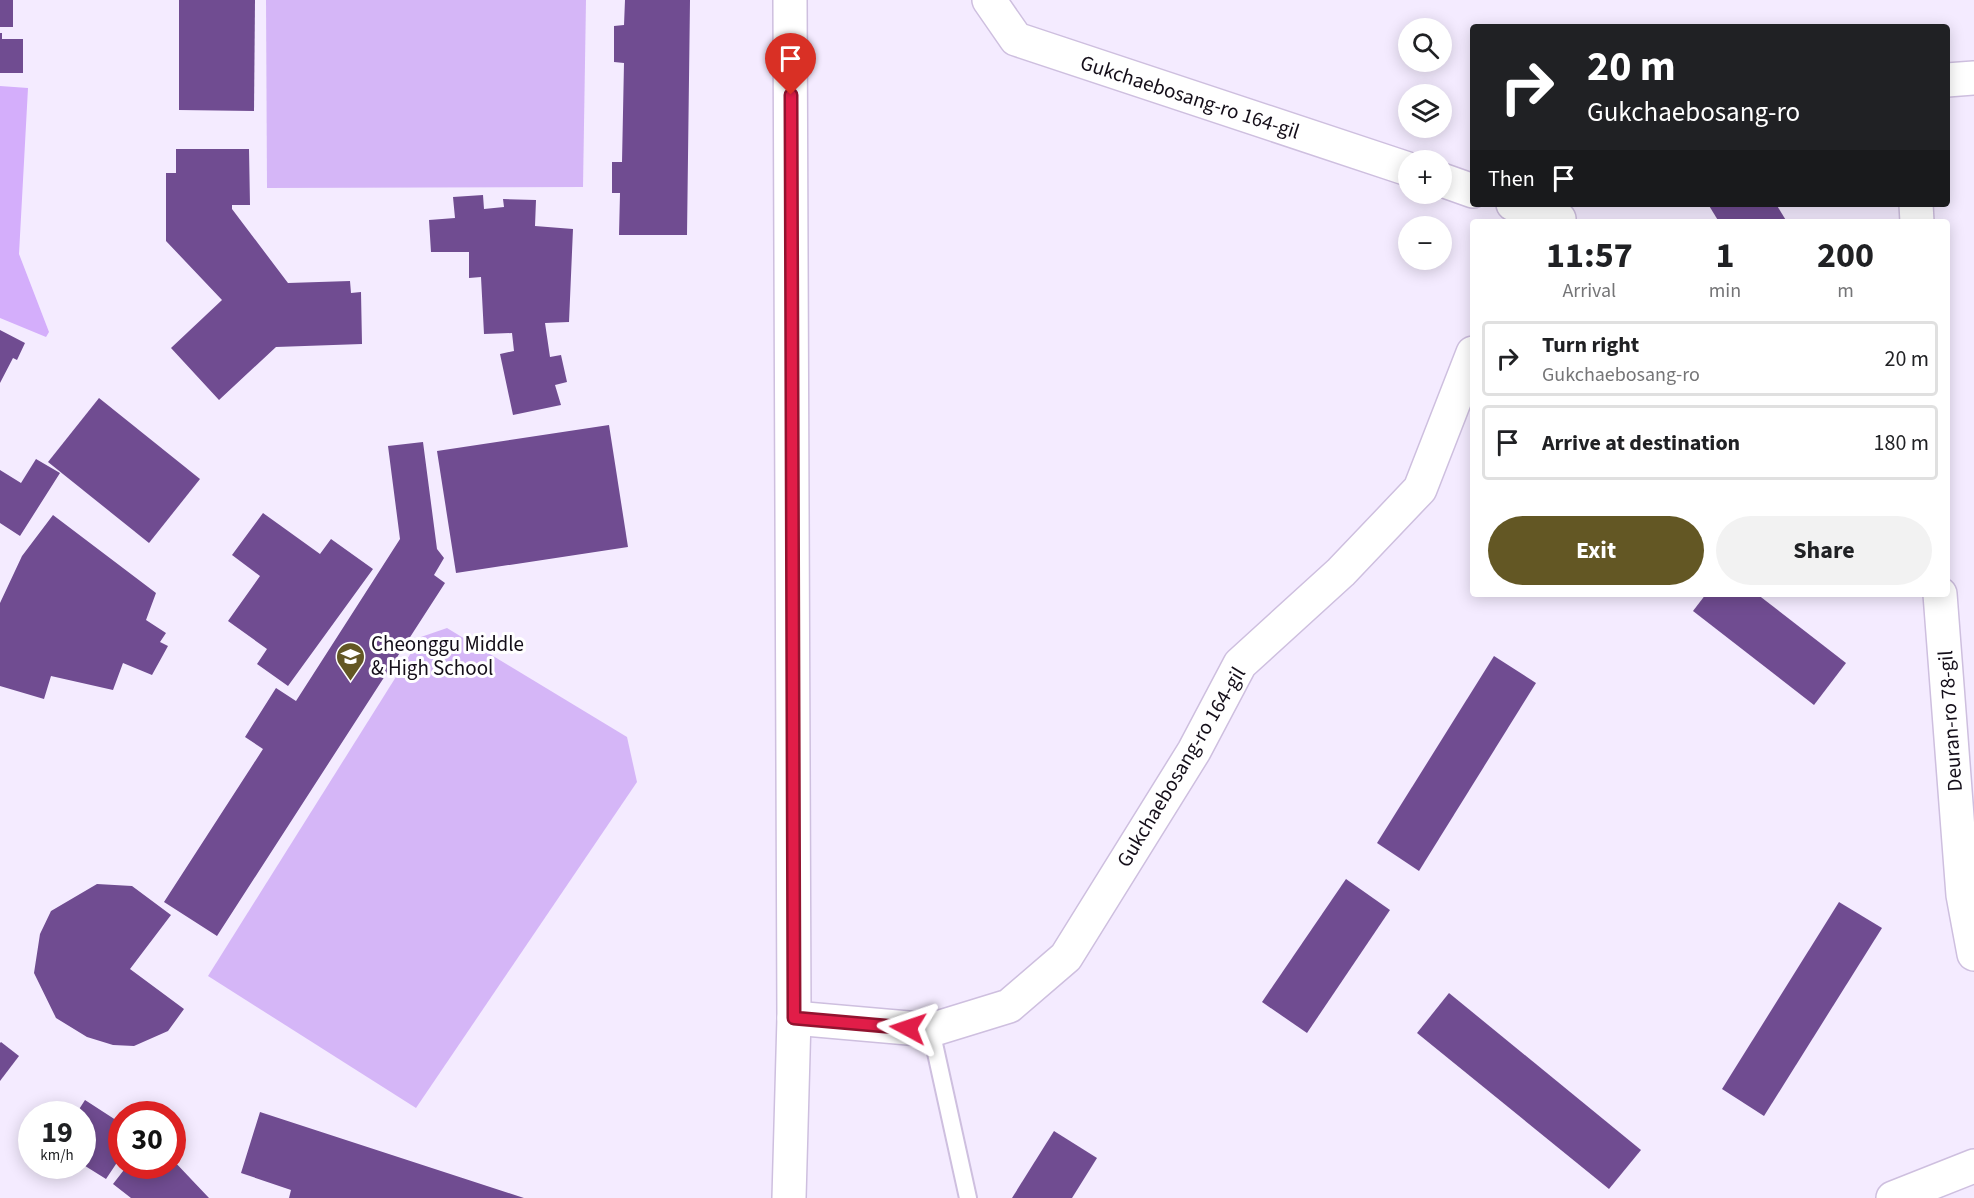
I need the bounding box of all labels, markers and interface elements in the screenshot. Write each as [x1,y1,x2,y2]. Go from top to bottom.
map controls [1398,18,1452,270]
button: search [1398,18,1452,72]
pin [765,33,816,95]
text: 20 m [1587,37,1676,97]
icon: arrive [774,42,807,75]
street label: Gukchaebosang-ro 164-gil [1076,47,1304,147]
icon: right [1488,48,1566,126]
button: layers [1398,84,1452,138]
text: Gukchaebosang-ro [1587,93,1800,132]
button: + [1398,150,1452,204]
icon: arrive [1547,162,1580,195]
text: Then [1488,163,1535,195]
button: − [1398,216,1452,270]
text: 11:57 [1546,230,1633,281]
text: 1 [1715,230,1734,281]
text: 200 [1817,230,1874,281]
text: Arrival [1562,277,1616,305]
text: min [1709,277,1741,305]
text: m [1837,277,1854,305]
text: Turn right [1542,329,1639,361]
icon: right [1491,342,1524,375]
text: 20 m [1884,343,1929,375]
text: Gukchaebosang-ro [1542,361,1700,389]
icon: arrive [1491,426,1524,459]
text: Arrive at destination [1542,427,1740,459]
text: 180 m [1874,427,1929,459]
button: Exit [1488,516,1704,585]
button: Share [1716,516,1932,585]
place label: Cheonggu Middle & High School [371,629,524,683]
school or university icon: Cheonggu Middle & High School [334,640,366,682]
street label: Deuran-ro 78-gil [1930,649,1970,793]
street label: Gukchaebosang-ro 164-gil [1109,661,1253,873]
position arrow [876,996,940,1060]
speed limit sign: 30 [108,1101,186,1179]
text: 19 [41,1111,73,1154]
text: km/h [40,1145,74,1166]

